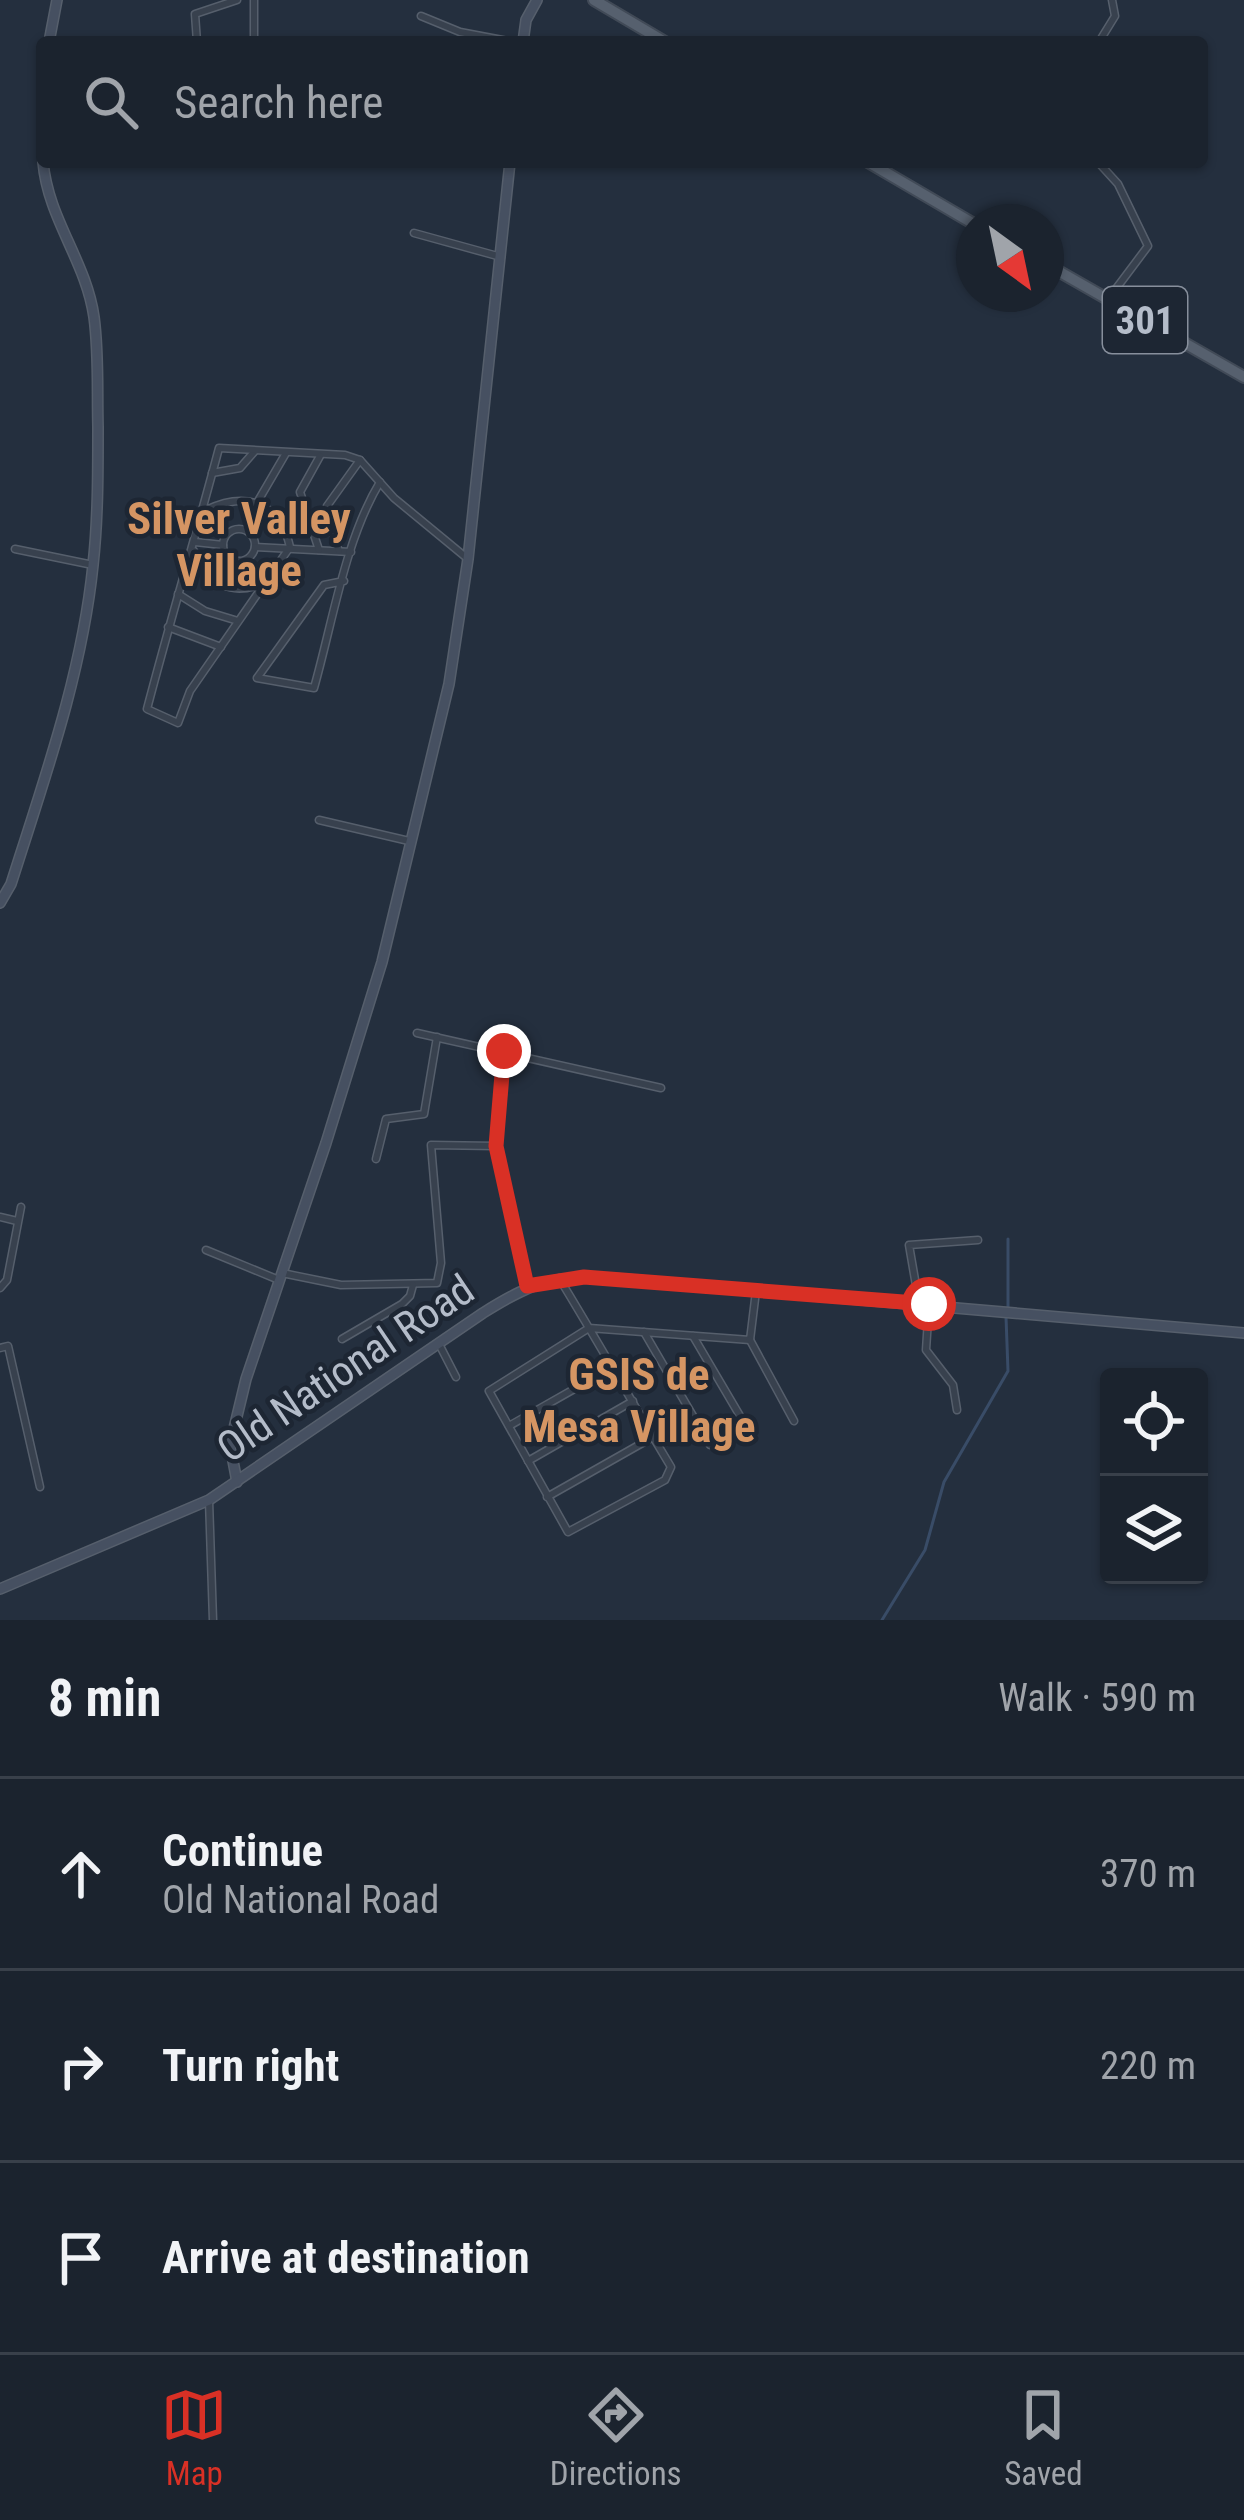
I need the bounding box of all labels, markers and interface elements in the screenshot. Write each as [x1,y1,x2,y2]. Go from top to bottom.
search box [36,36,1208,168]
icon: search [78,69,144,135]
text: Search here [174,76,383,129]
north arrow [956,204,1064,312]
road number: 301 [1103,287,1187,353]
district label: Silver Valley Village [127,492,351,597]
route end [477,1024,531,1078]
street label: Old National Road [208,1265,483,1472]
route start [902,1277,956,1331]
district label: GSIS de Mesa Village [522,1348,756,1453]
map controls [1100,1368,1208,1584]
button: locate [1100,1368,1208,1476]
button: layers [1100,1476,1208,1584]
text: 8 min [48,1669,161,1728]
text: Walk · 590 m [998,1675,1196,1721]
text: Continue [162,1824,323,1877]
icon: ahead [48,1841,114,1907]
text: 370 m [1100,1851,1196,1897]
text: Old National Road [162,1877,439,1923]
icon: right [48,2033,114,2099]
text: Turn right [162,2039,339,2092]
text: 220 m [1100,2043,1196,2089]
icon: arrive [48,2225,114,2291]
text: Arrive at destination [162,2231,530,2284]
tab: Map [161,2382,227,2493]
tab: Directions [550,2382,682,2493]
tab: Saved [1004,2382,1083,2493]

